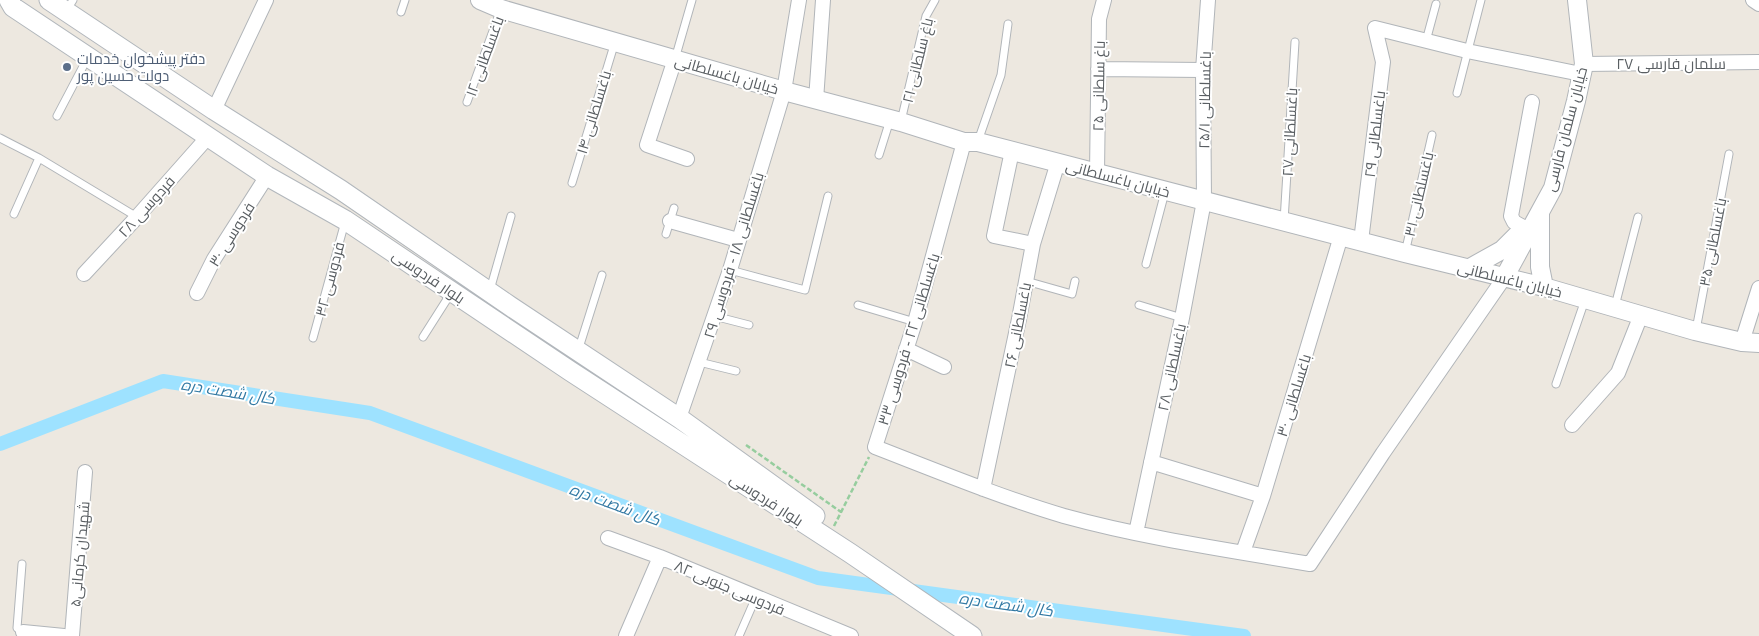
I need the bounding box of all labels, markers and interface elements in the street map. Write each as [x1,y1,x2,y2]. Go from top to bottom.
street label: باغسلطانی ۱۲ [460,13,509,99]
street label: باغ سلطانی ۲۱ [897,15,939,105]
street label: باغ سلطانی ۲۵ [1087,41,1111,131]
place label: دفتر پیشخوان خدمات دولت حسین پور [76,48,205,86]
street label: خیابان باغسلطانی [672,50,781,99]
street label: باغسلطانی ۲۵/۱ [1193,51,1216,149]
street label: سلمان فارسی ۲۷ [1616,53,1726,74]
marker: دفتر پیشخوان خدمات دولت حسین پور [61,61,73,73]
street label: خیابان سلمان فارسی [1539,65,1592,194]
street label: باغسلطانی ۱۴ [571,68,616,156]
street label: باغسلطانی ۲۷ [1277,87,1302,177]
street label: باغسلطانی ۲۹ [1359,89,1390,179]
street label: باغسلطانی ۳۱ [1399,150,1438,239]
street label: خیابان باغسلطانی [1063,154,1172,203]
street label: باغسلطانی ۱۸ - فردوسی ۲۹ [698,170,769,341]
street label: فردوسی ۲۸ [113,171,180,242]
street label: باغسلطانی ۳۵ [1694,196,1731,288]
street label: فردوسی ۳۰ [203,198,260,271]
street label: فردوسی ۳۲ [309,239,350,319]
street label: بلوار فردوسی [388,244,469,309]
street label: باغسلطانی ۲۲ - فردوسی ۳۳ [872,251,945,428]
street label: خیابان باغسلطانی [1455,256,1564,303]
street label: باغسلطانی ۲۶ [999,281,1036,370]
street label: باغسلطانی ۲۸ [1152,321,1191,413]
street label: باغسلطانی ۳۰ [1271,351,1316,439]
water label: کال شصت دره [179,373,277,409]
street label: بلوار فردوسی [726,468,808,531]
water label: کال شصت دره [567,477,663,531]
street label: شهیدان کرمانی۵ [64,500,95,608]
street label: فردوسی جنوبی ۸۲ [671,555,788,620]
water label: کال شصت دره [957,587,1055,621]

